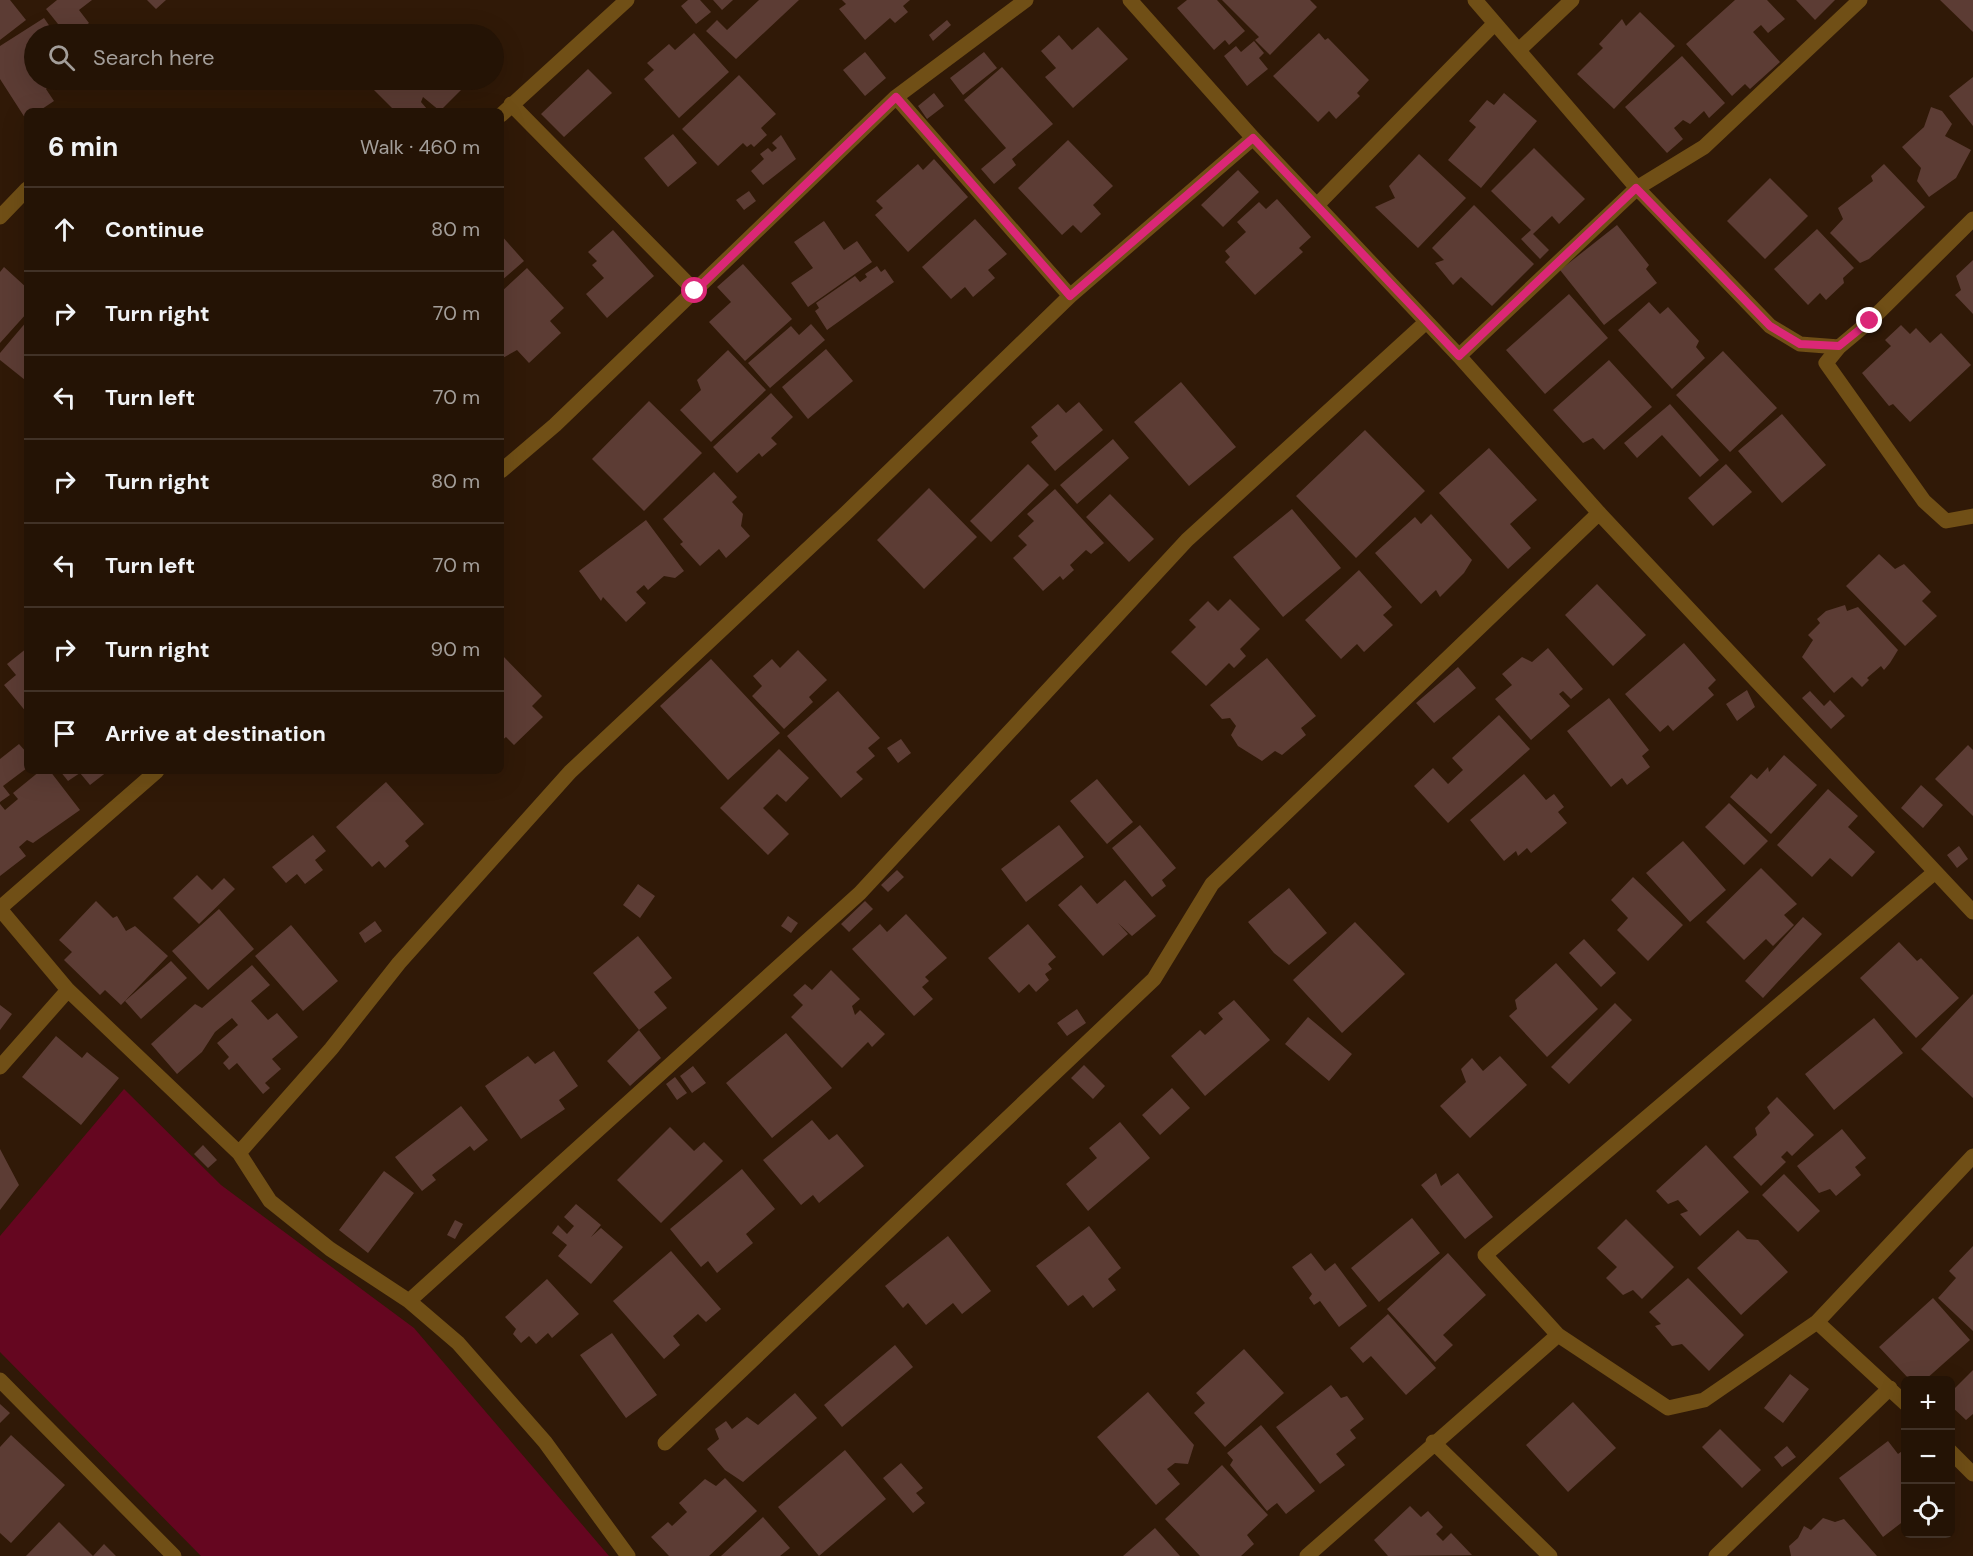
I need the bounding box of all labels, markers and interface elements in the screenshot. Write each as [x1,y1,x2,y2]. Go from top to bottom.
search box [24,24,504,90]
icon: search [45,41,78,74]
text: Search here [93,43,214,72]
text: 6 min [48,130,118,164]
text: Walk · 460 m [360,134,480,160]
icon: ahead [48,213,81,246]
text: Continue [105,215,204,244]
text: 80 m [431,216,480,242]
route start [681,277,707,303]
icon: right [48,297,81,330]
text: Turn right [105,299,210,328]
text: 70 m [433,300,480,326]
route end [1856,307,1882,333]
icon: left [48,381,81,414]
text: Turn left [105,383,195,412]
text: 70 m [433,384,480,410]
icon: right [48,465,81,498]
text: Turn right [105,467,210,496]
text: 80 m [431,468,480,494]
icon: left [48,549,81,582]
text: Turn left [105,551,195,580]
text: 70 m [433,552,480,578]
icon: right [48,633,81,666]
text: Turn right [105,635,210,664]
text: 90 m [431,636,480,662]
icon: arrive [48,717,81,750]
text: Arrive at destination [105,719,326,748]
map controls [1901,1376,1955,1538]
button: + [1901,1376,1955,1430]
button: − [1901,1430,1955,1484]
button: locate [1901,1484,1955,1538]

